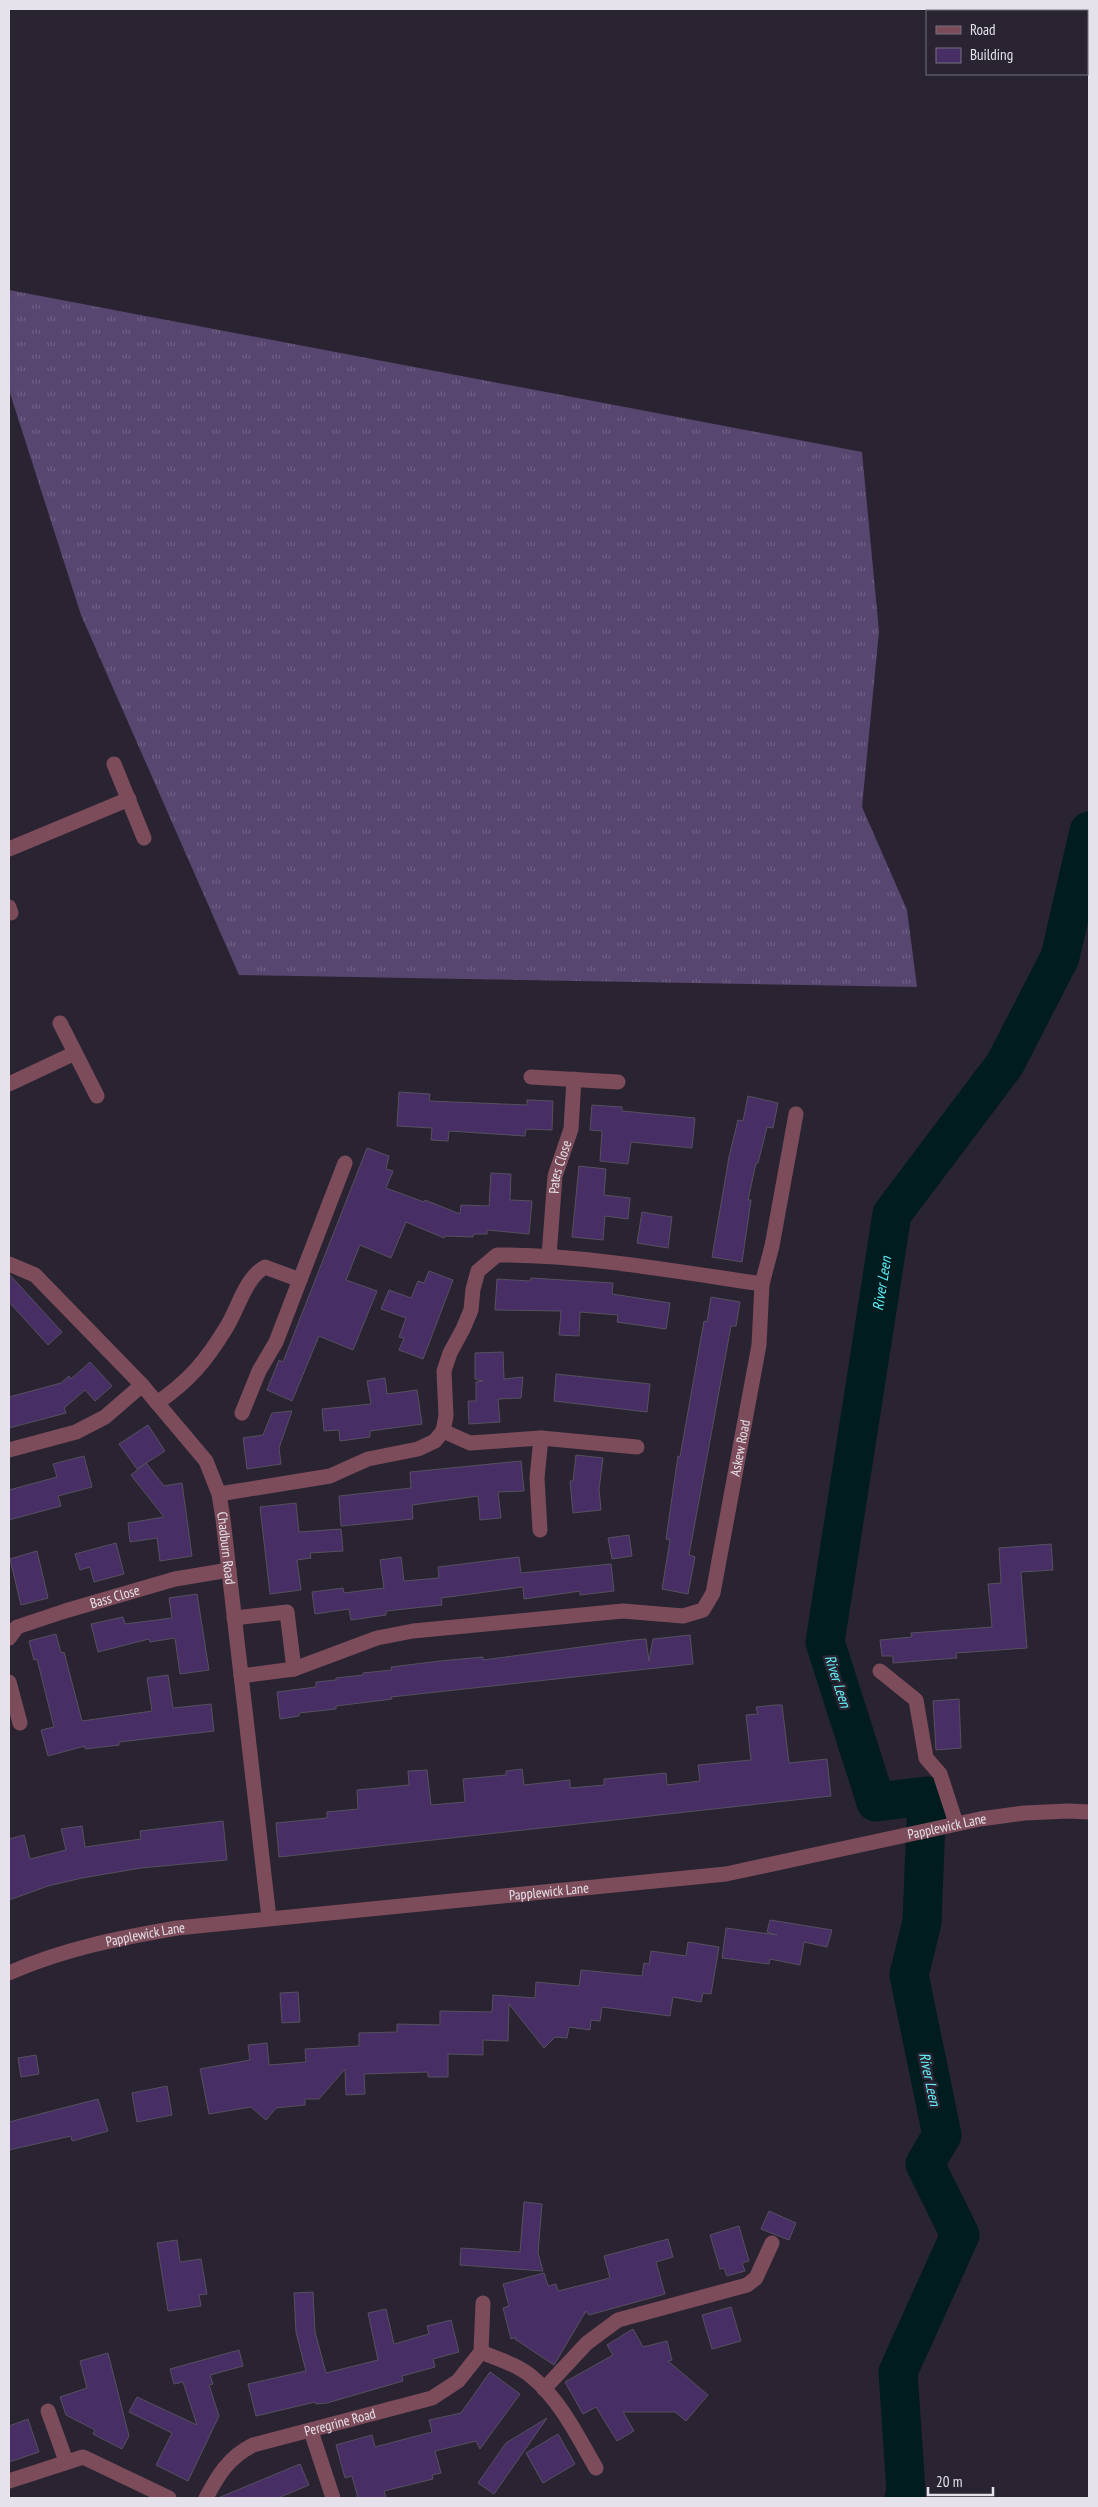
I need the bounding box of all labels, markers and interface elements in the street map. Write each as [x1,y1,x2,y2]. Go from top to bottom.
legend [926,10,1088,75]
text: Road [970,20,996,39]
text: Building [970,45,1013,64]
street label: Pates Close [545,1138,576,1194]
water label: River Leen [868,1254,895,1312]
street label: Askew Road [726,1418,754,1478]
street label: Chadburn Road [213,1510,239,1585]
street label: Bass Close [88,1581,142,1612]
water label: River Leen [821,1652,856,1711]
street label: Papplewick Lane [906,1809,988,1843]
street label: Papplewick Lane [508,1879,590,1904]
street label: Papplewick Lane [104,1918,186,1951]
water label: River Leen [915,2051,945,2109]
street label: Peregrine Road [302,2404,377,2440]
scale bar [928,2464,993,2496]
text: 20 m [936,2472,962,2491]

